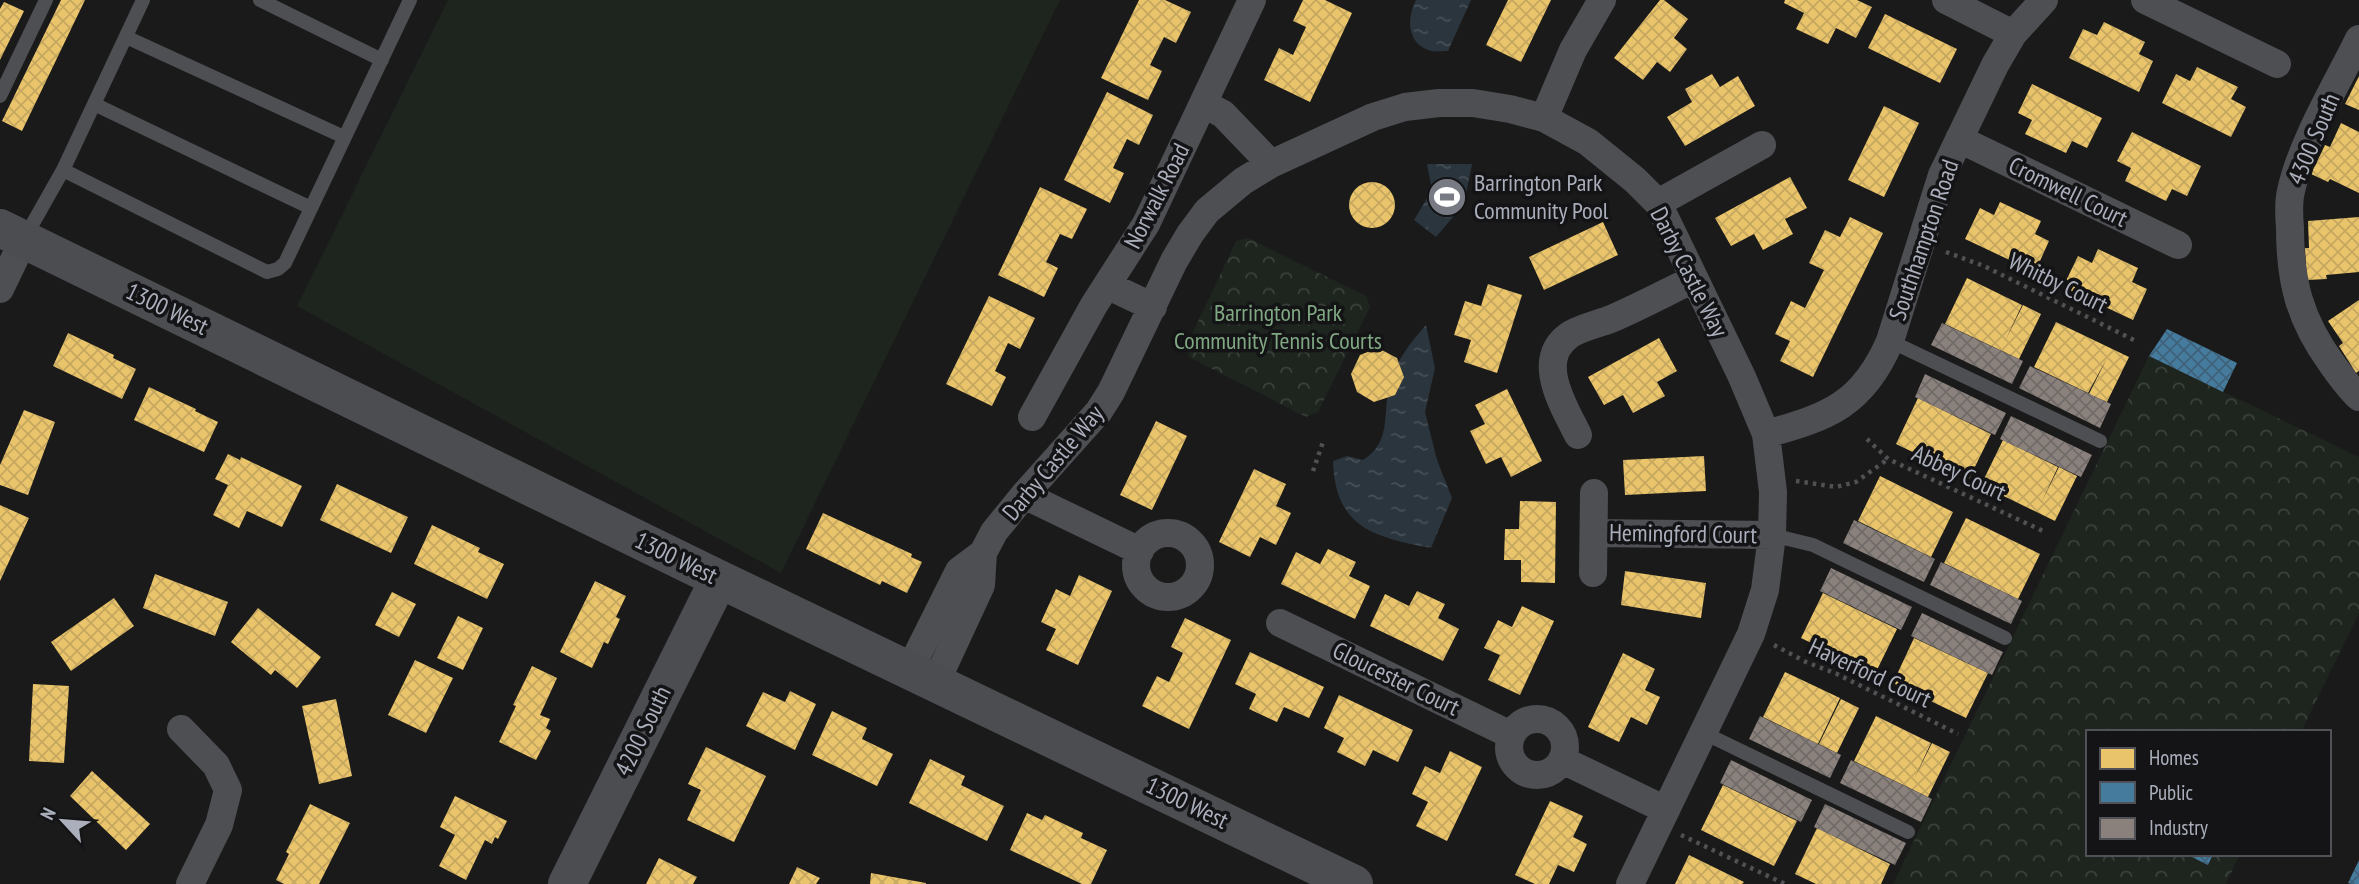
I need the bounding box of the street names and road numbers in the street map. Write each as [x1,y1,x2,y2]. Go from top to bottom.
street label: 4300 South [2280,88,2347,189]
street label: Norwalk Road [1117,138,1196,254]
street label: Cromwell Court [2004,150,2133,234]
street label: Southhampton Road [1882,155,1965,324]
street label: Darby Castle Way [1644,202,1735,342]
street label: Whitby Court [2003,245,2113,320]
street label: 1300 West [121,275,214,342]
street label: Darby Castle Way [995,399,1110,527]
street label: Abbey Court [1907,437,2011,508]
street label: Hemingford Court [1609,517,1758,550]
street label: 1300 West [630,524,723,591]
street label: Haverford Court [1804,631,1937,715]
street label: Gloucester Court [1328,635,1465,723]
street label: 4200 South [607,681,678,781]
street label: 1300 West [1141,769,1234,836]

